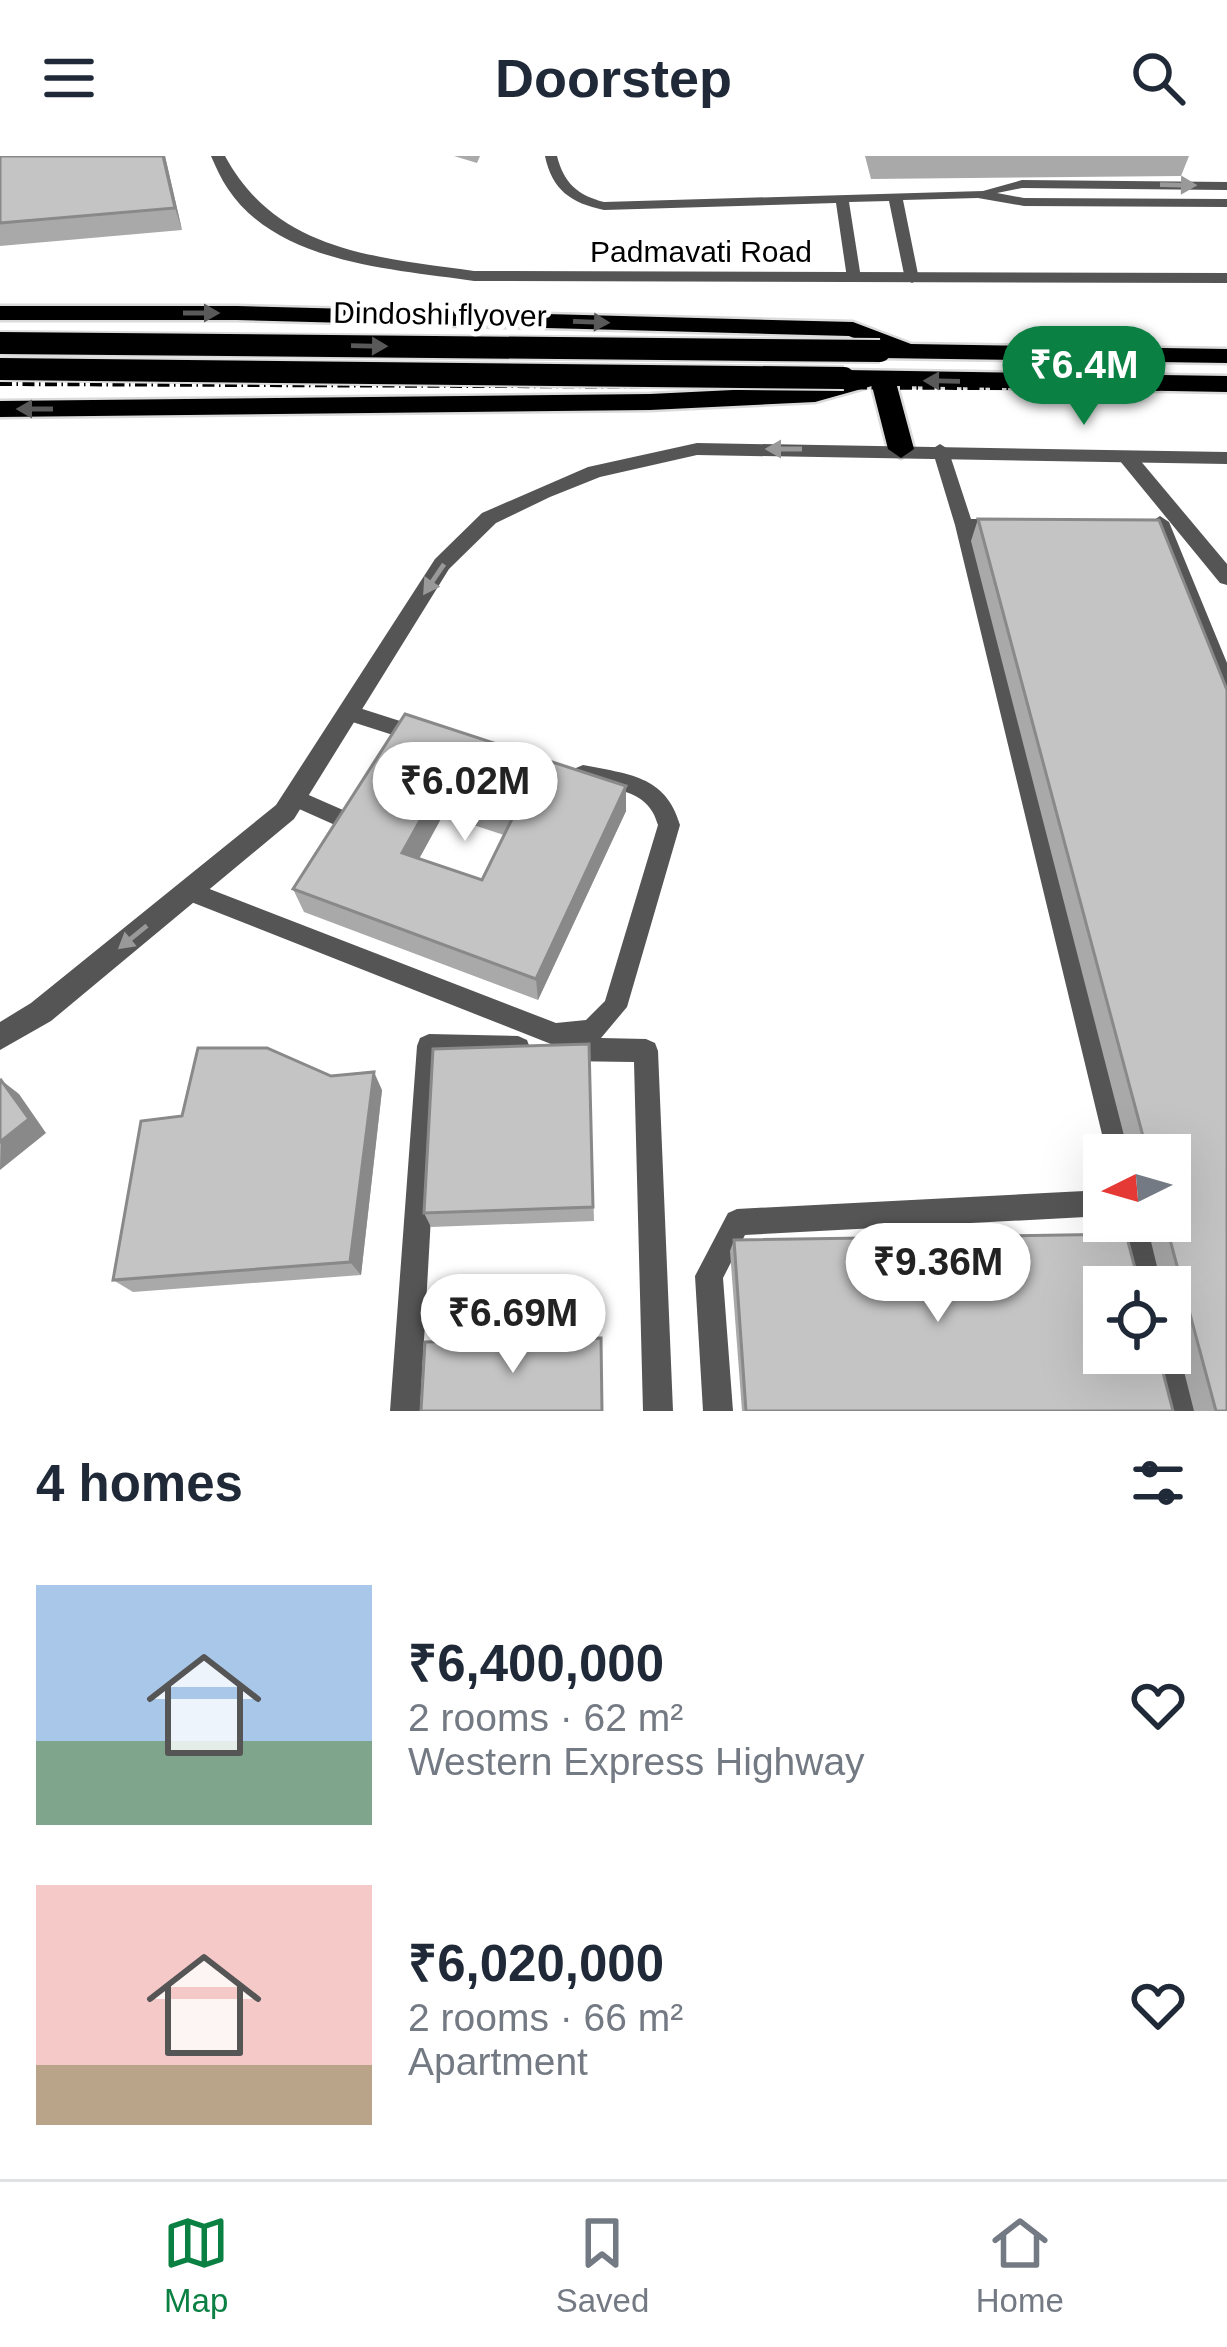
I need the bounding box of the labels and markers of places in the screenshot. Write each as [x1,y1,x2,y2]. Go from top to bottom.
pin: ₹6.4M [1000,326,1168,428]
pin: ₹6.02M [367,742,563,844]
pin: ₹9.36M [840,1223,1036,1325]
pin: ₹6.69M [415,1274,611,1376]

